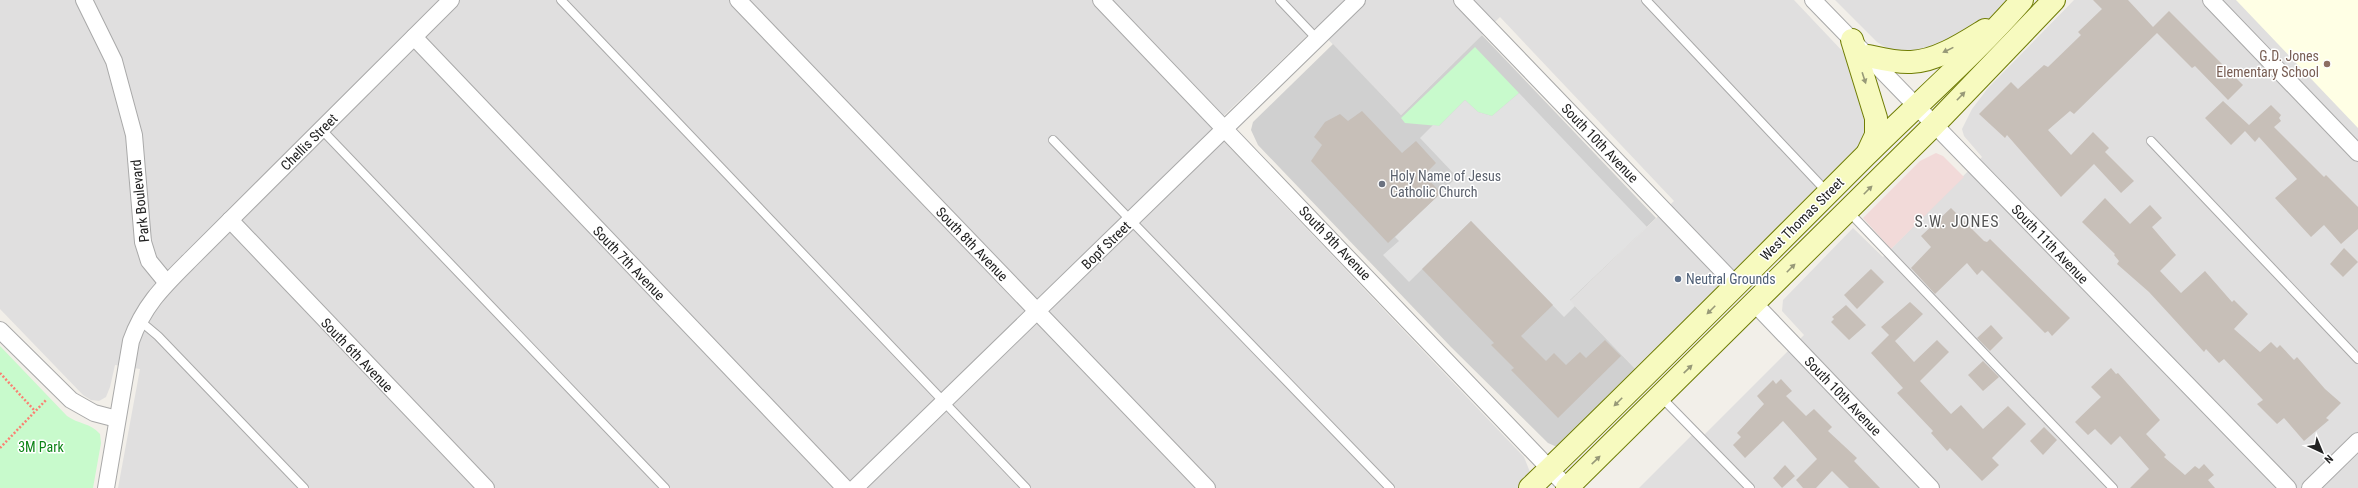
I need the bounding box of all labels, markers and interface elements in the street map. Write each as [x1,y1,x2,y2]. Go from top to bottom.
one-way arrow [1943,47,1954,53]
place label: G.D. Jones Elementary School [2216,48,2319,80]
marker: G.D. Jones Elementary School [2322,59,2332,69]
one-way arrow [1861,72,1867,84]
one-way arrow [1957,91,1966,101]
street label: South 10th Avenue [1558,100,1642,186]
street label: Chellis Street [277,110,341,174]
street label: Park Boulevard [128,159,152,243]
place label: Holy Name of Jesus Catholic Church [1390,168,1501,200]
street label: West Thomas Street [1757,174,1847,264]
marker: Holy Name of Jesus Catholic Church [1377,179,1387,189]
one-way arrow [1863,185,1873,195]
street label: South 11th Avenue [2008,201,2092,287]
street label: South 9th Avenue [1296,203,1375,284]
street label: South 8th Avenue [933,204,1012,285]
district label: S.W. JONES [1914,212,2000,231]
street label: Bopf Street [1078,218,1134,272]
street label: South 7th Avenue [590,223,669,304]
one-way arrow [1786,263,1796,273]
place label: Neutral Grounds [1686,271,1776,287]
marker: Neutral Grounds [1673,274,1683,284]
one-way arrow [1706,305,1716,314]
street label: South 6th Avenue [318,315,397,396]
street label: South 10th Avenue [1801,353,1885,439]
one-way arrow [1683,364,1693,374]
one-way arrow [1613,397,1623,407]
north arrow [2302,432,2342,472]
park label: 3M Park [18,439,65,455]
text: N [2321,452,2336,466]
one-way arrow [1591,455,1601,465]

